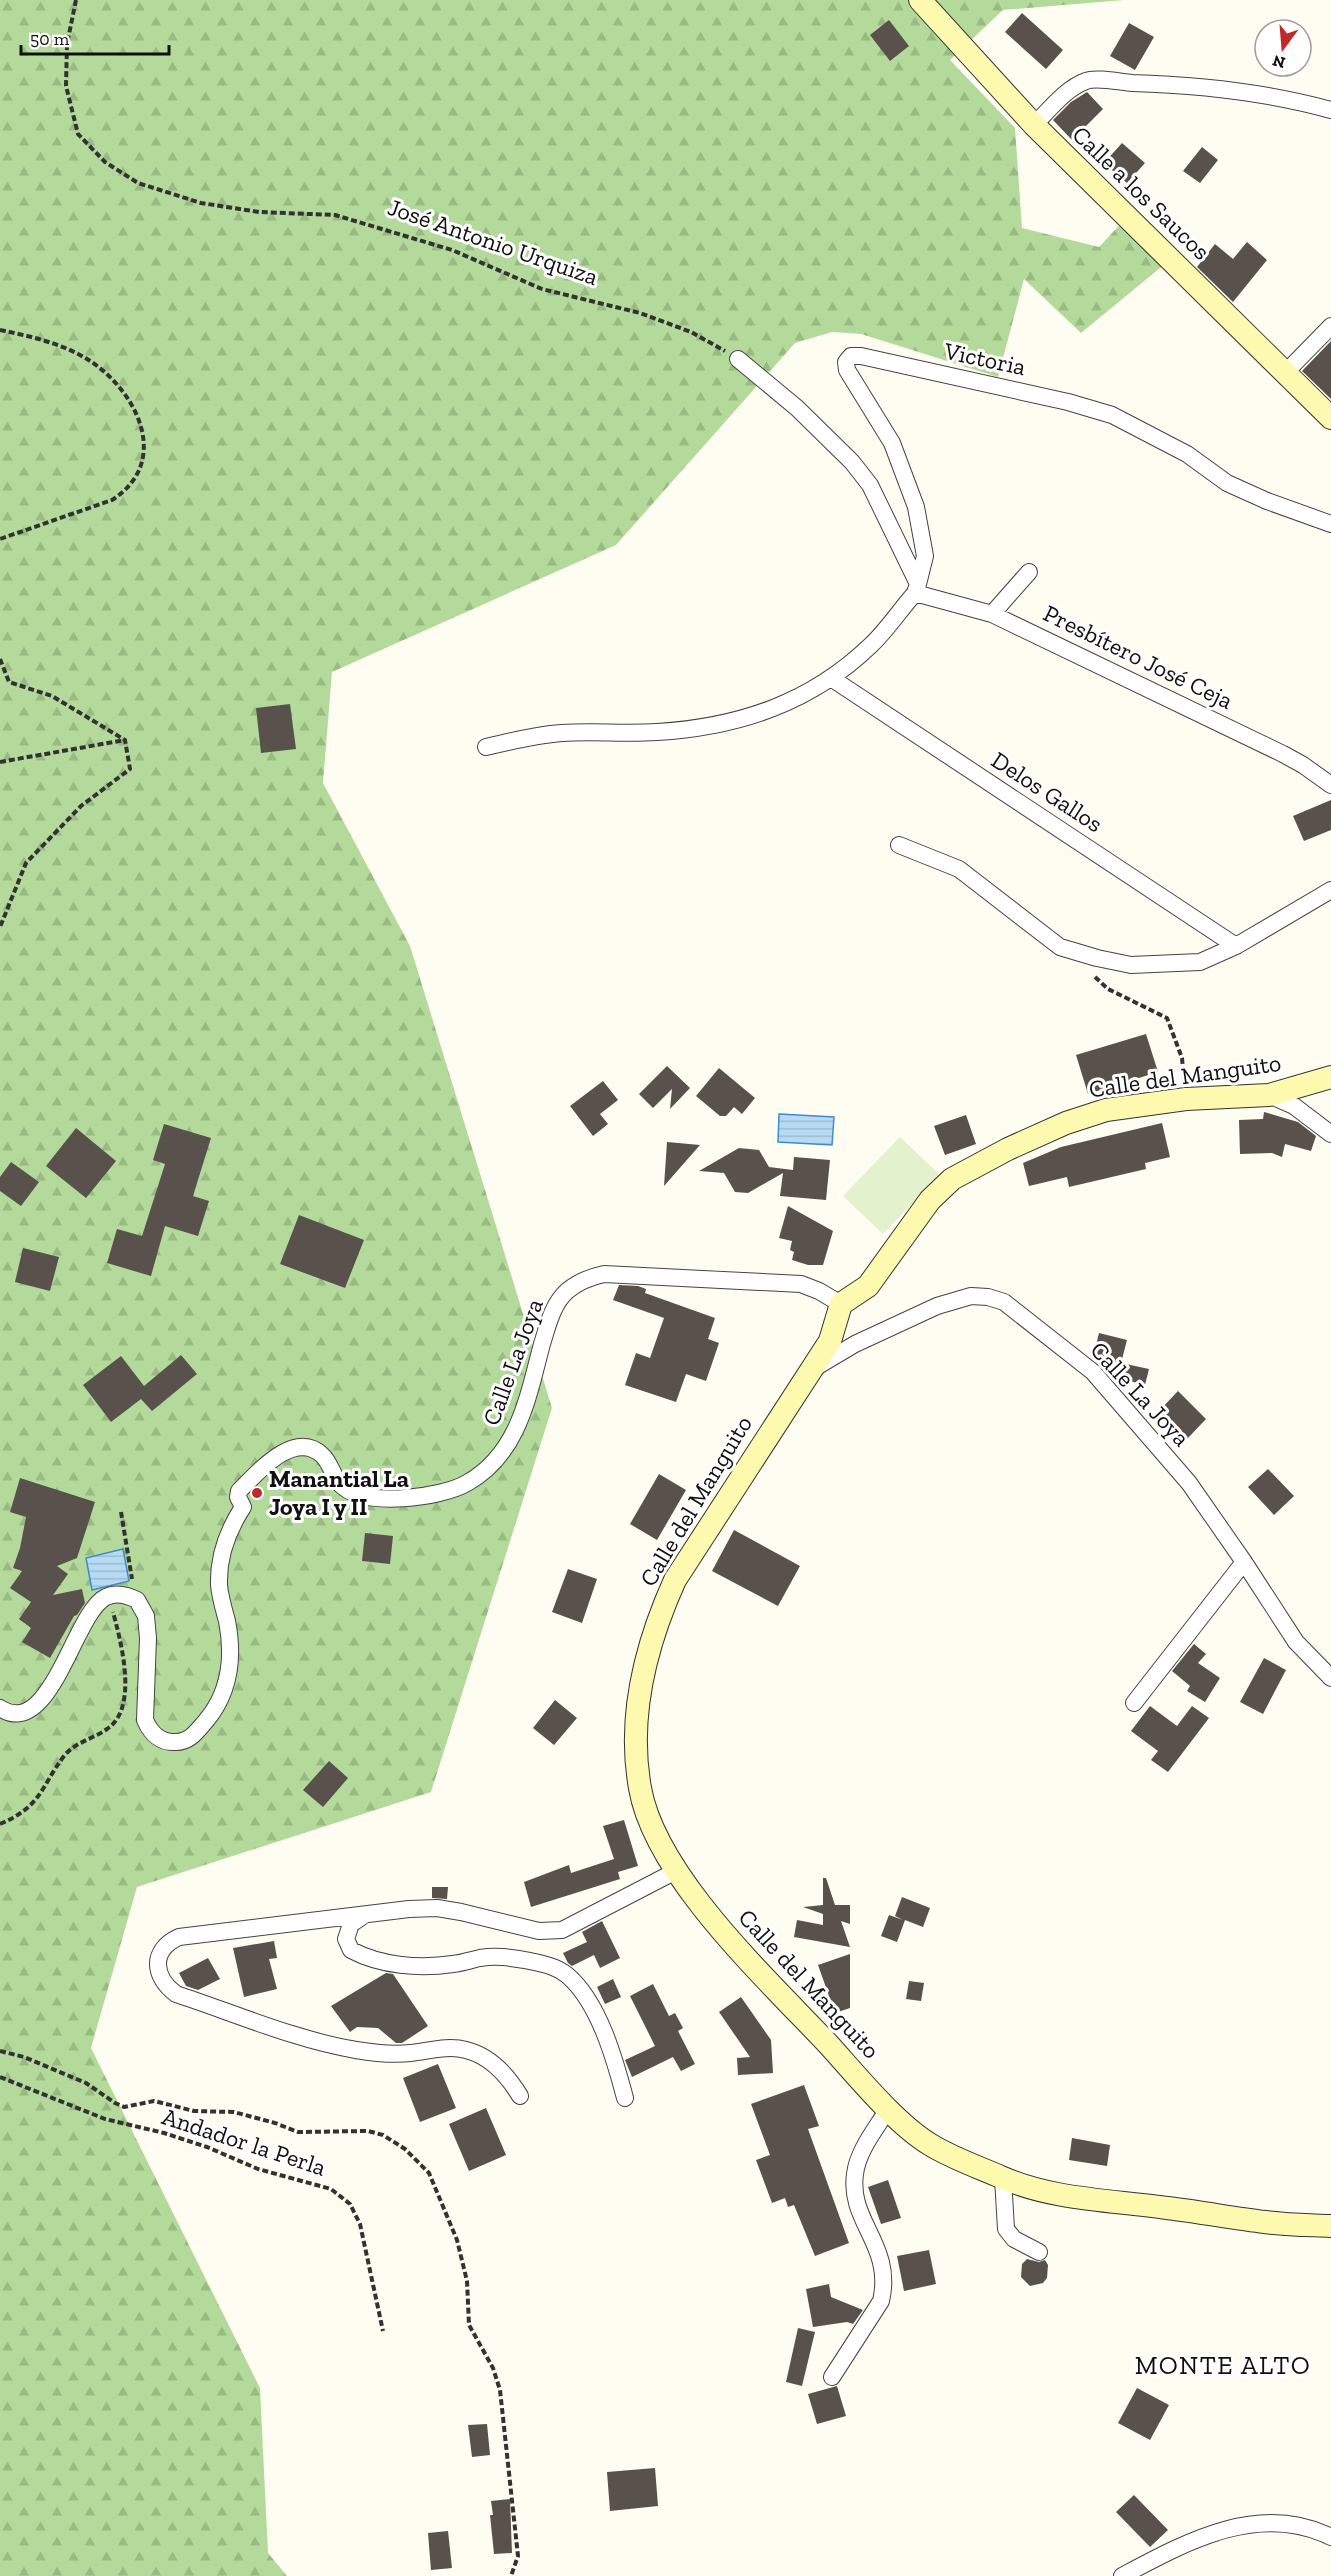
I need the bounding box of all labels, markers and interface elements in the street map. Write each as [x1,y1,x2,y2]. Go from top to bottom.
scale bar [21,18,170,56]
north arrow [1253,18,1313,78]
text: 50 m [30,28,70,50]
text: N [1271,51,1287,73]
street label: Calle a los Saucos [1067,120,1216,266]
street label: José Antonio Urquiza [384,192,602,291]
street label: Victoria [941,336,1029,381]
street label: Presbítero José Ceja [1039,598,1238,715]
street label: Delos Gallos [986,745,1108,838]
street label: Calle del Manguito [1087,1048,1283,1103]
street label: Calle La Joya [476,1294,549,1429]
street label: Calle La Joya [1085,1335,1196,1452]
street label: Calle del Manguito [633,1410,758,1591]
place label: Manantial La Joya I y II [269,1464,409,1521]
marker: Manantial La Joya I y II [250,1486,264,1500]
street label: Calle del Manguito [733,1903,886,2064]
street label: Andador la Perla [159,2101,330,2182]
district label: MONTE ALTO [1135,2349,1311,2381]

